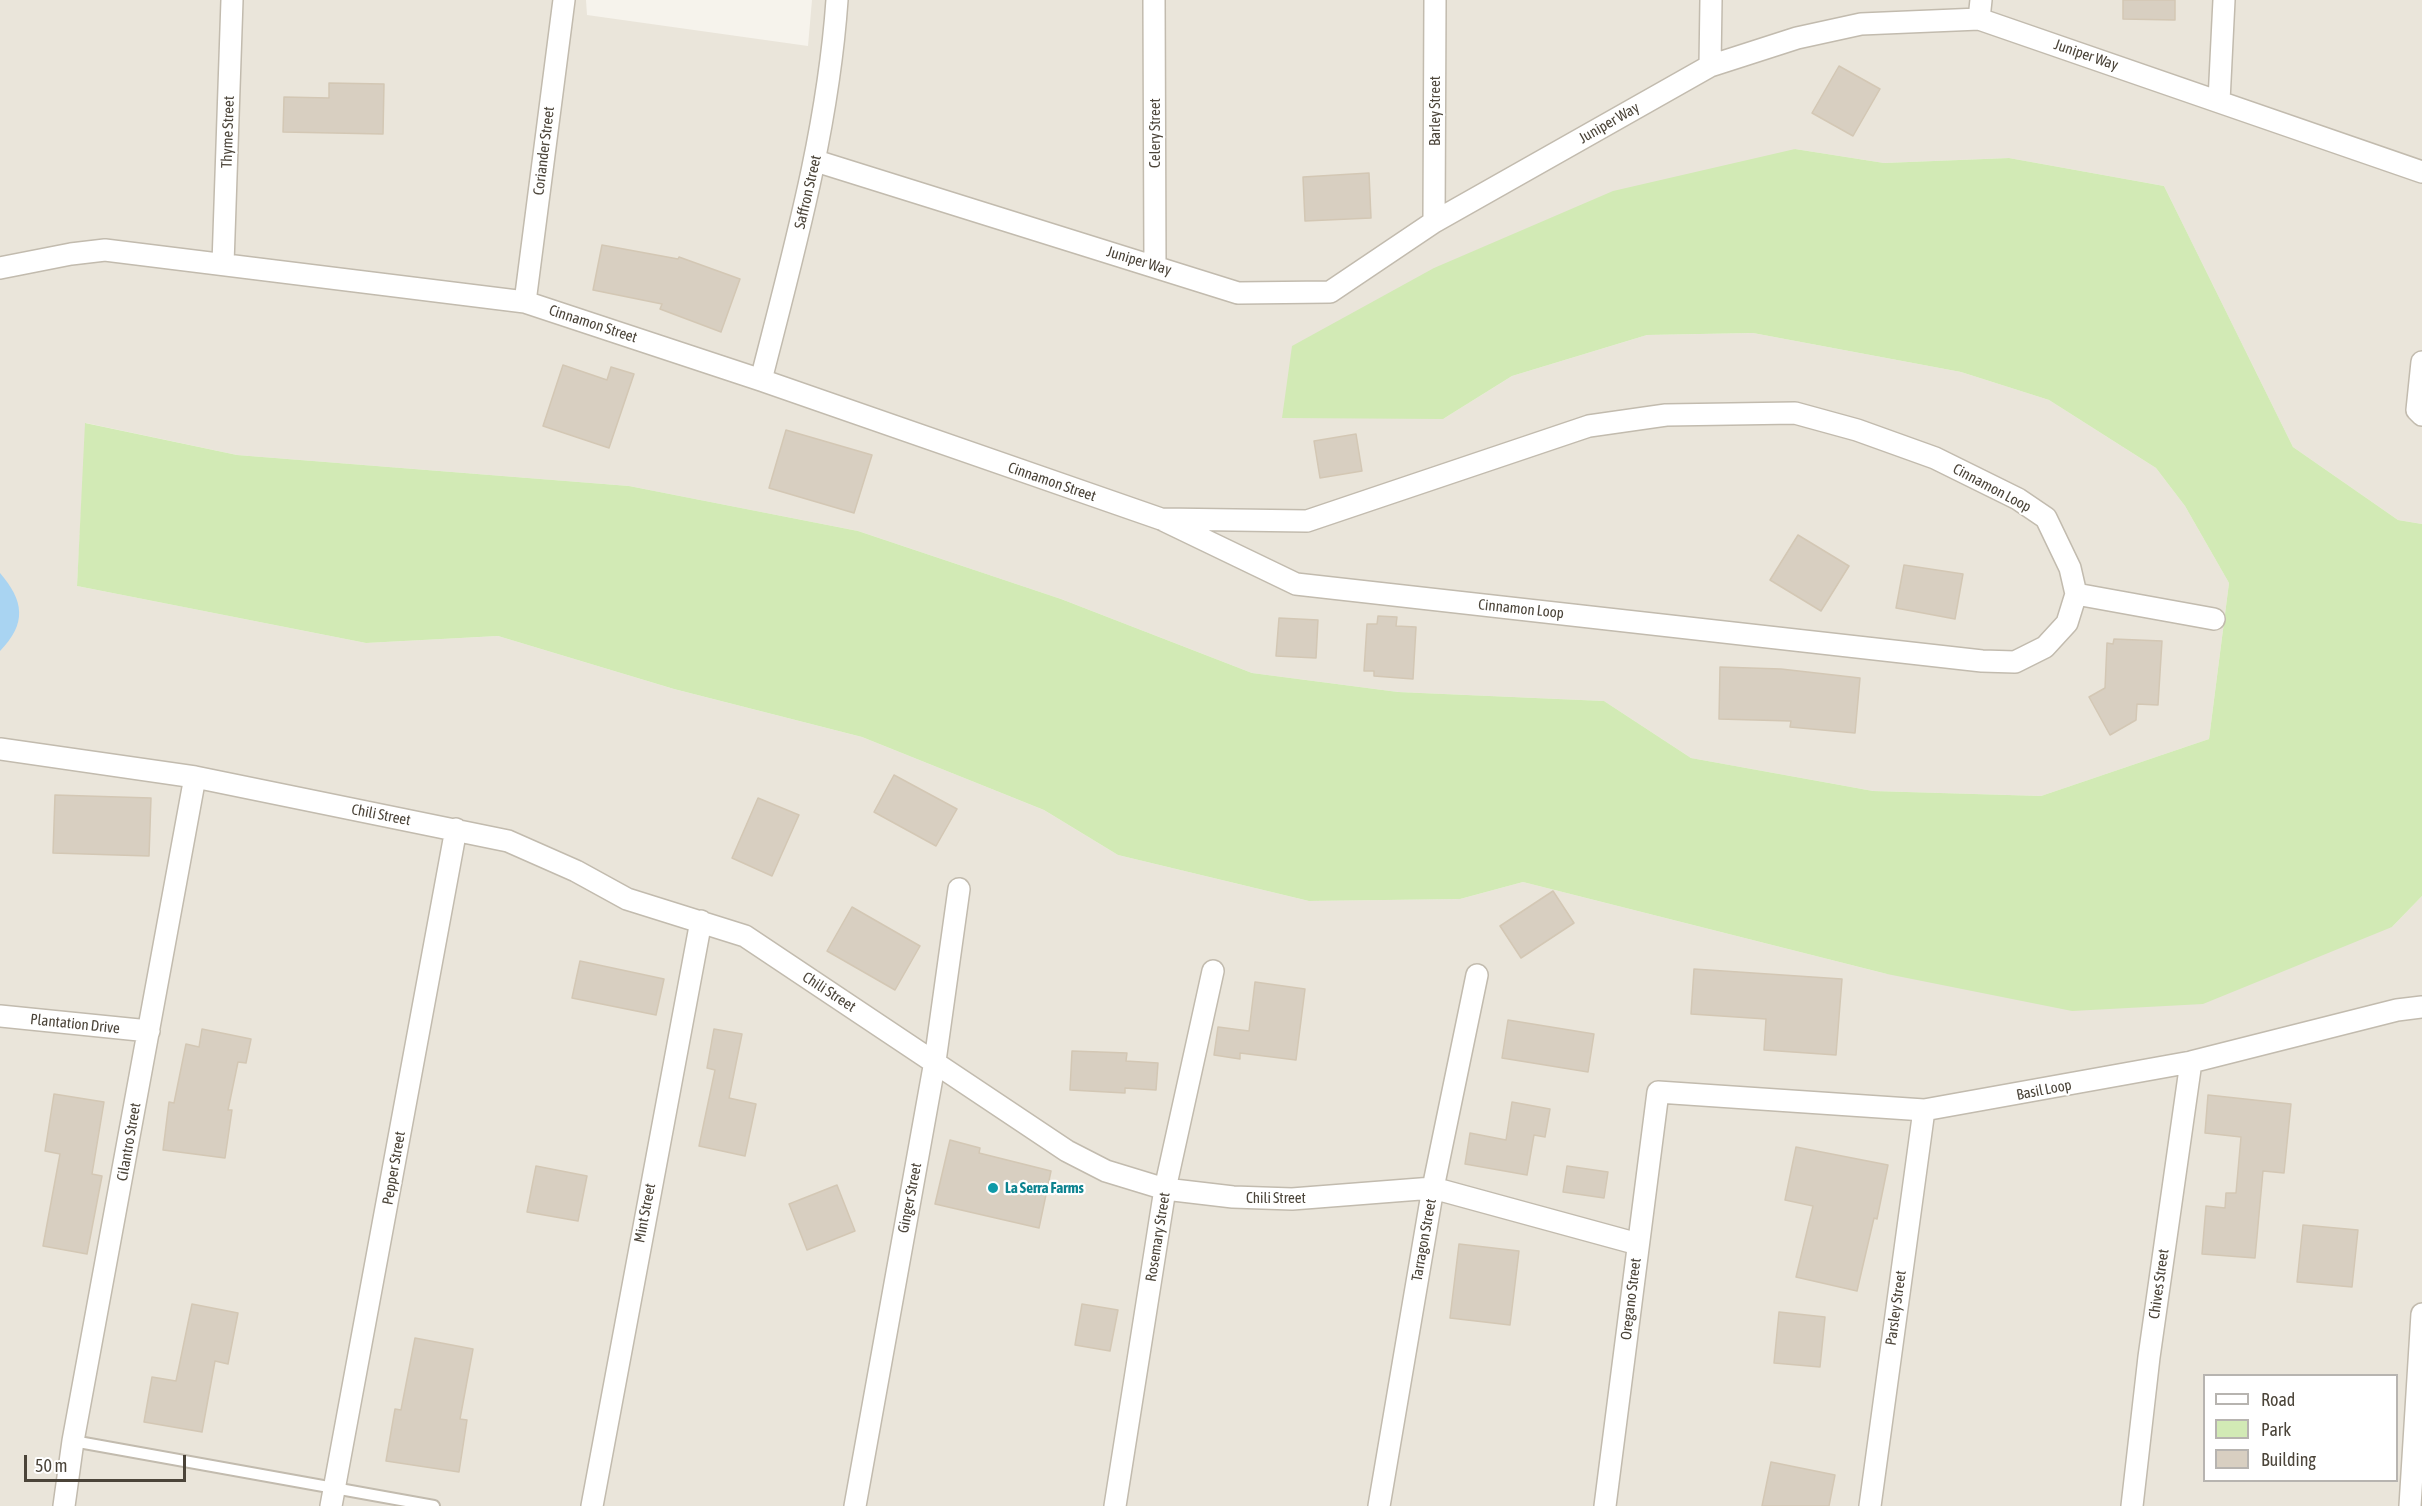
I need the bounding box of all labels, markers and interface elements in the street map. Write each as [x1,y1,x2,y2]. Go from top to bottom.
street label: Juniper Way [2052,36,2120,74]
street label: Barley Street [1426,76,1444,146]
street label: Thyme Street [218,96,238,168]
street label: Celery Street [1146,98,1164,168]
street label: Juniper Way [1576,99,1642,147]
street label: Coriander Street [530,106,558,196]
street label: Saffron Street [791,153,825,231]
street label: Juniper Way [1104,243,1174,279]
street label: Cinnamon Street [547,301,639,347]
street label: Cinnamon Street [1006,459,1098,505]
street label: Cinnamon Loop [1950,460,2034,516]
street label: Cinnamon Loop [1477,596,1565,622]
street label: Chili Street [350,800,412,830]
street label: Chili Street [799,968,859,1016]
street label: Plantation Drive [29,1010,121,1038]
street label: Basil Loop [2015,1076,2073,1104]
street label: Cilantro Street [113,1101,145,1183]
street label: Pepper Street [379,1130,409,1206]
street label: Ginger Street [894,1161,926,1235]
place label: La Serra Farms [1005,1179,1084,1197]
marker: La Serra Farms [986,1181,1000,1195]
street label: Mint Street [630,1182,660,1244]
street label: Chili Street [1246,1189,1306,1207]
street label: Rosemary Street [1142,1191,1174,1283]
street label: Tarragon Street [1408,1197,1440,1283]
street label: Chives Street [2145,1248,2173,1320]
street label: Oregano Street [1617,1257,1645,1341]
street label: Parsley Street [1882,1269,1910,1347]
legend [2203,1374,2398,1482]
text: Road [2261,1389,2295,1410]
text: Park [2261,1419,2291,1440]
scale bar [27,1443,189,1481]
text: Building [2261,1449,2316,1470]
text: 50 m [35,1455,67,1476]

